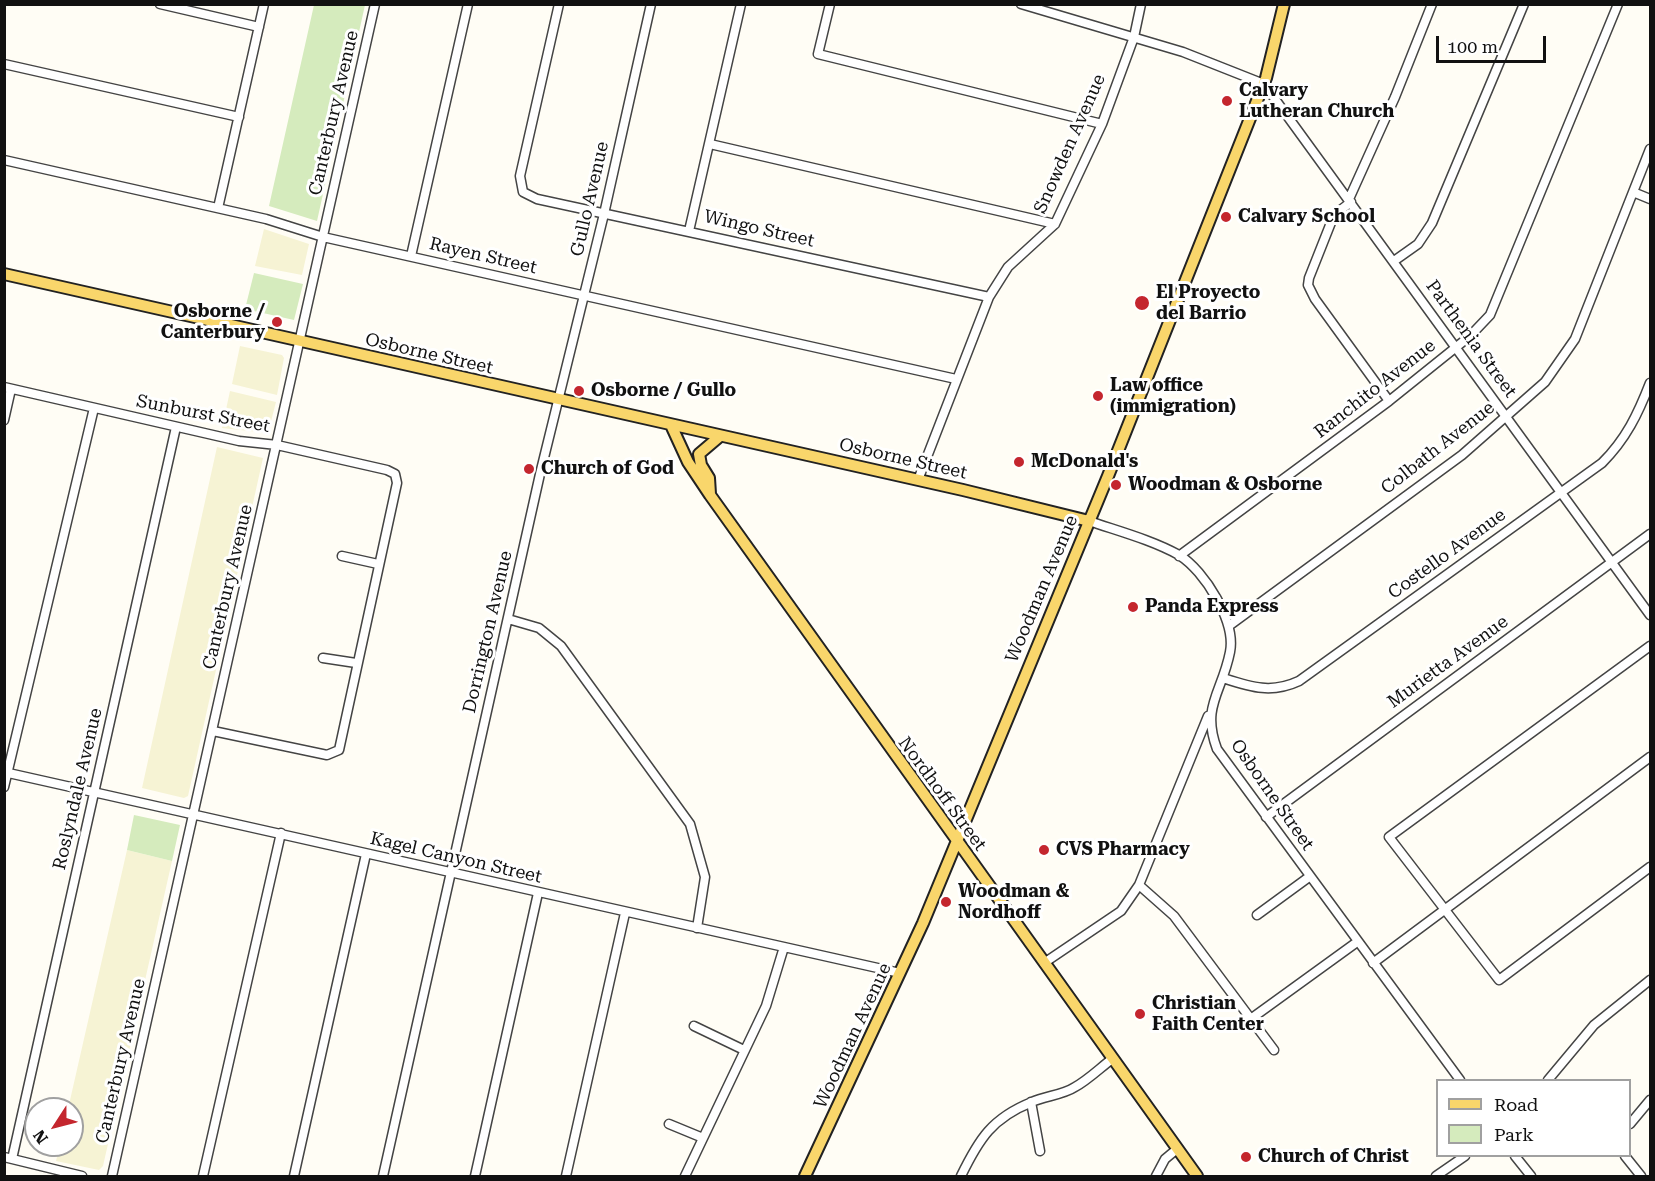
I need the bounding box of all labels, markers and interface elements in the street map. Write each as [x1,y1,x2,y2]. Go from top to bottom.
scale bar [1439,24,1548,62]
street label: Canterbury Avenue [305,29,363,197]
text: 100 m [1447,36,1498,57]
street label: Snowden Avenue [1030,71,1110,217]
place label: Calvary Lutheran Church [1239,80,1394,122]
marker: Calvary Lutheran Church [1220,94,1234,108]
street label: Gullo Avenue [566,140,614,258]
street label: Wingo Street [702,206,816,252]
place label: Calvary School [1238,206,1375,228]
marker: Calvary School [1219,210,1233,224]
street label: Rayen Street [427,233,539,279]
street label: Parthenia Street [1421,276,1521,402]
place label: El Proyecto del Barrio [1156,282,1260,324]
marker: El Proyecto del Barrio [1133,294,1151,312]
place label: Osborne / Canterbury [161,301,265,344]
marker: Osborne / Canterbury [270,315,284,329]
street label: Osborne Street [363,329,495,379]
street label: Ranchito Avenue [1310,335,1440,443]
place label: Law office (immigration) [1110,375,1236,418]
place label: Osborne / Gullo [591,380,736,402]
marker: Osborne / Gullo [572,384,586,398]
marker: Law office (immigration) [1091,389,1105,403]
street label: Sunburst Street [134,390,272,438]
street label: Colbath Avenue [1377,397,1499,499]
street label: Osborne Street [837,434,969,484]
place label: McDonald's [1031,451,1138,473]
marker: McDonald's [1012,455,1026,469]
place label: Church of God [541,458,674,480]
marker: Church of God [522,462,536,476]
place label: Woodman & Osborne [1128,474,1322,496]
marker: Woodman & Osborne [1109,478,1123,492]
street label: Canterbury Avenue [199,503,257,671]
street label: Costello Avenue [1384,504,1510,604]
street label: Woodman Avenue [1001,512,1083,666]
street label: Dorrington Avenue [459,549,517,715]
place label: Panda Express [1145,596,1279,618]
marker: Panda Express [1126,600,1140,614]
street label: Murietta Avenue [1384,611,1512,713]
street label: Roslyndale Avenue [49,706,107,872]
street label: Nordhoff Street [893,733,991,855]
street label: Osborne Street [1226,735,1318,855]
street label: Kagel Canyon Street [368,828,544,888]
place label: CVS Pharmacy [1056,839,1190,861]
marker: CVS Pharmacy [1037,843,1051,857]
place label: Woodman & Nordhoff [958,881,1069,924]
marker: Woodman & Nordhoff [939,895,953,909]
street label: Woodman Avenue [810,960,896,1112]
street label: Canterbury Avenue [92,977,150,1145]
place label: Christian Faith Center [1152,993,1264,1036]
marker: Christian Faith Center [1133,1007,1147,1021]
legend [1436,1079,1631,1157]
text: Road [1494,1094,1538,1115]
north arrow [24,1097,84,1157]
text: Park [1494,1124,1534,1145]
text: N [29,1126,52,1147]
place label: Church of Christ [1258,1146,1409,1168]
marker: Church of Christ [1239,1150,1253,1164]

